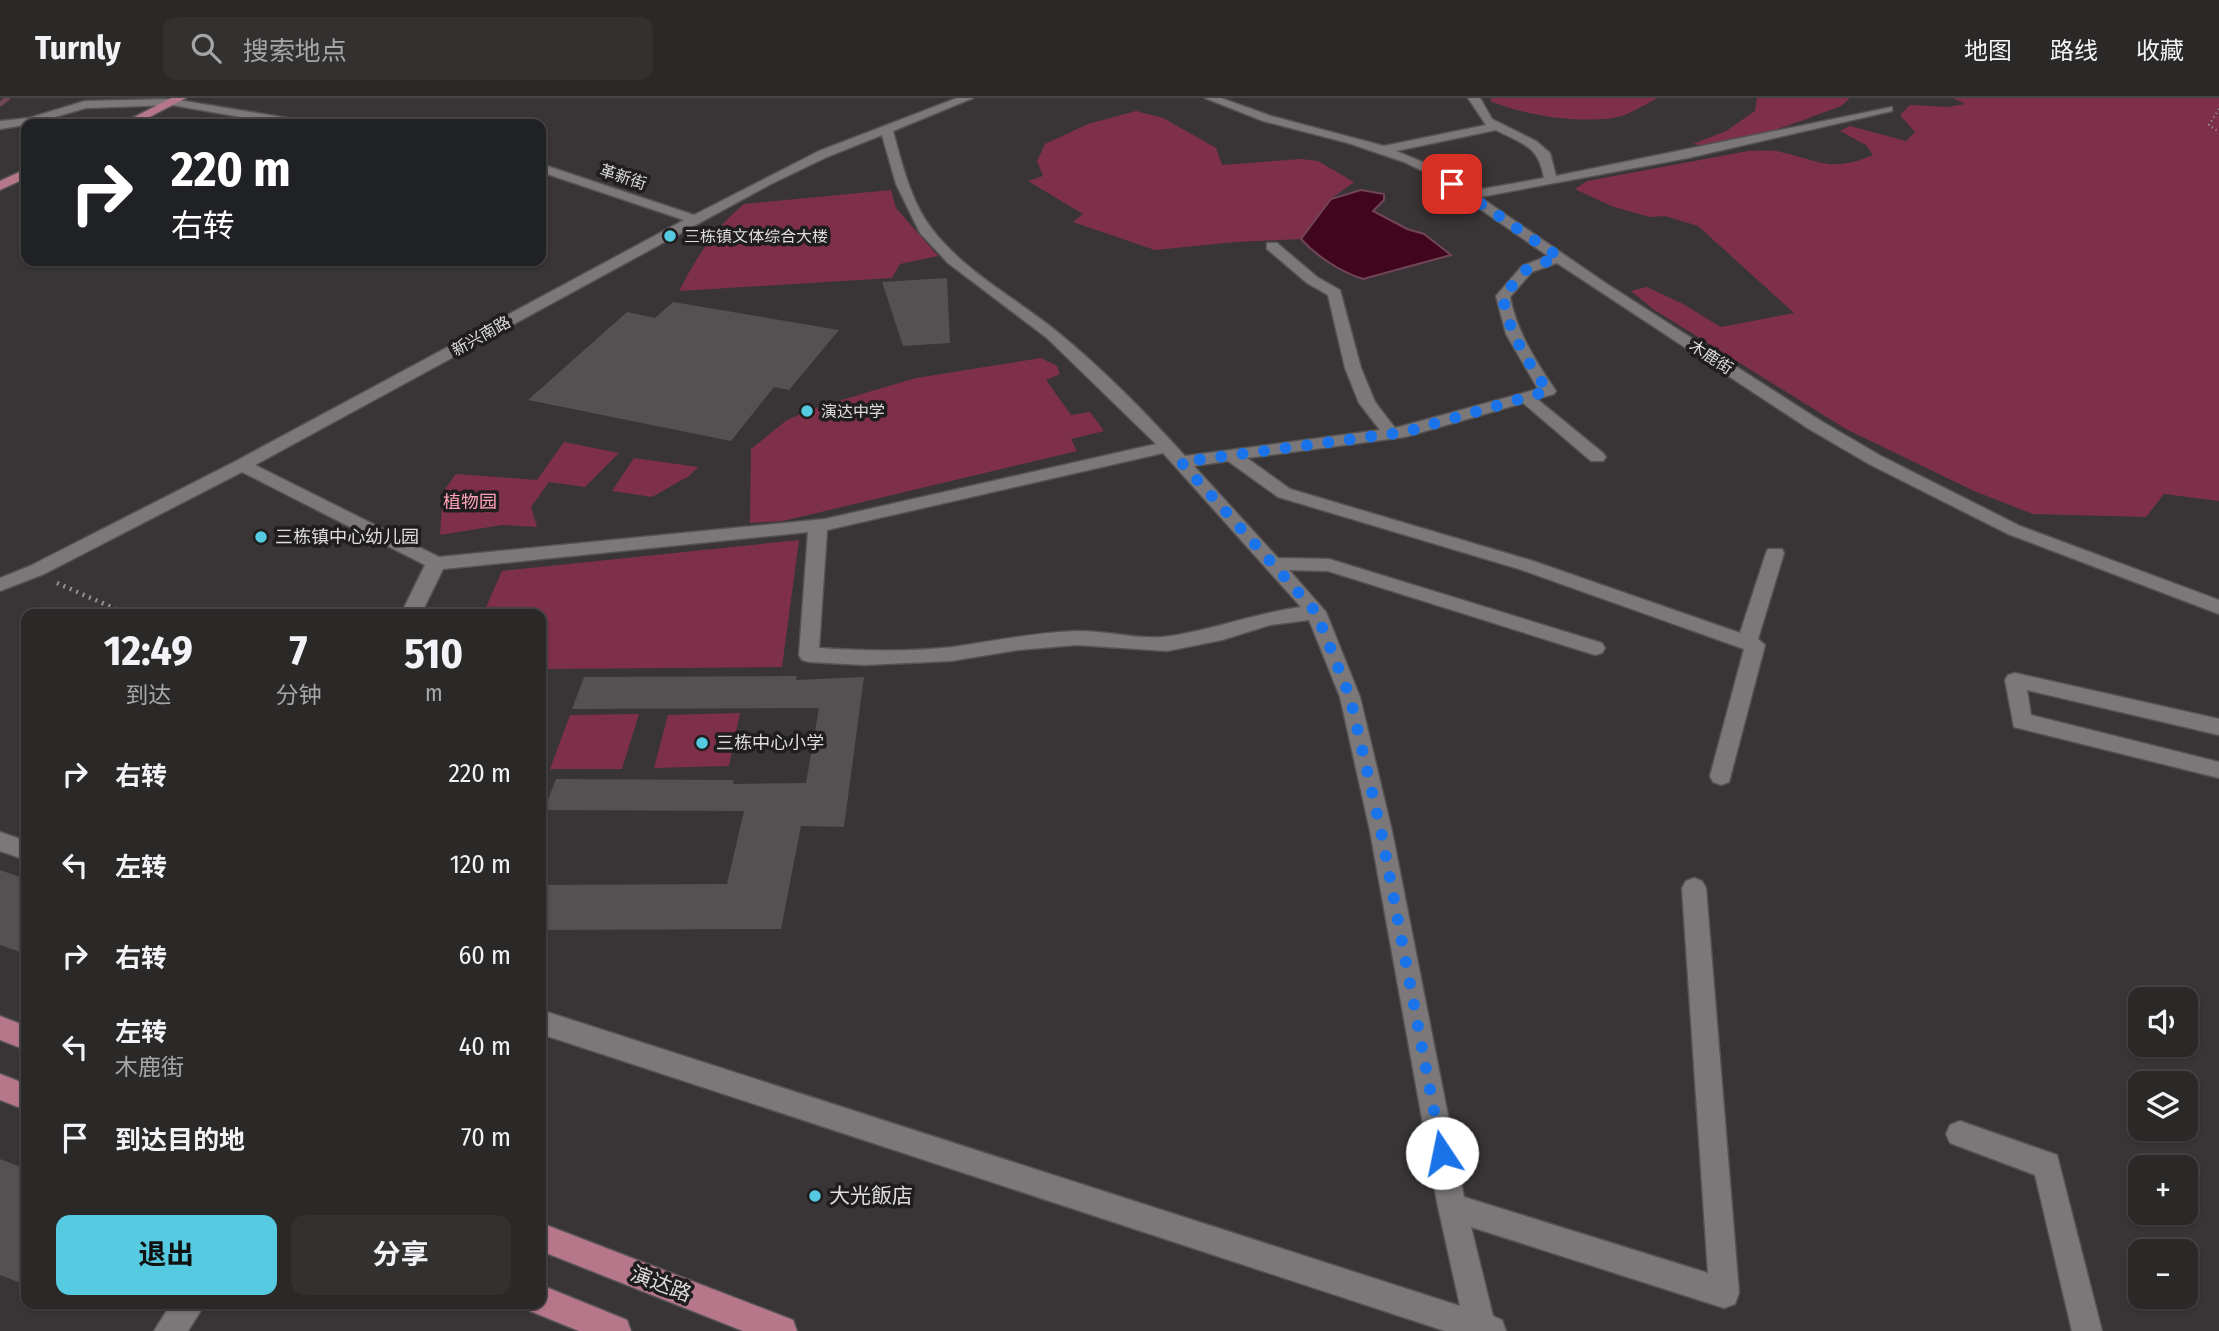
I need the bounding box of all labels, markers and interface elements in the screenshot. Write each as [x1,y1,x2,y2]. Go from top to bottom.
search box [163,17,653,80]
text: Turnly [35,28,121,68]
icon: search [187,29,225,67]
text: 搜索地点 [243,36,347,67]
text: 地图 [1964,37,2012,65]
text: 路线 [2050,37,2098,65]
text: 收藏 [2136,37,2184,65]
text: 220 m [171,140,291,199]
icon: right [56,147,147,238]
pin [1422,154,1482,214]
street label: 革新街 [597,161,649,193]
icon: arrive [1433,165,1471,203]
text: 右转 [171,207,235,245]
place label: 三栋镇文体综合大楼 [684,227,828,246]
marker: 三栋镇文体综合大楼 [662,228,678,244]
street label: 新兴南路 [448,312,514,360]
street label: 木鹿街 [1686,336,1736,378]
place label: 演达中学 [821,402,885,421]
marker: 演达中学 [799,403,815,419]
park label: 植物园 [443,491,497,513]
place label: 三栋镇中心幼儿园 [275,526,419,548]
marker: 三栋镇中心幼儿园 [253,529,269,545]
text: 12:49 [104,626,193,676]
text: 7 [290,626,308,676]
text: 510 [404,629,463,679]
text: m [425,679,443,707]
text: 到达 [125,681,171,709]
text: 分钟 [276,681,322,709]
place label: 三栋中心小学 [716,732,824,754]
marker: 三栋中心小学 [694,735,710,751]
icon: right [56,755,94,793]
text: 220 m [448,758,511,789]
text: 右转 [115,761,167,792]
icon: left [56,846,94,884]
text: 120 m [450,849,511,880]
text: 左转 [115,852,167,883]
icon: right [56,937,94,975]
text: 60 m [458,940,511,971]
text: 右转 [115,943,167,974]
map controls [2128,987,2198,1309]
button: sound [2128,987,2198,1057]
text: 左转 [115,1017,167,1048]
icon: left [56,1028,94,1066]
text: 40 m [459,1031,511,1062]
text: 木鹿街 [115,1053,184,1081]
button: layers [2128,1071,2198,1141]
position arrow [1405,1116,1479,1190]
icon: arrive [56,1119,94,1157]
text: 70 m [461,1122,511,1153]
text: 到达目的地 [115,1125,245,1156]
button: + [2128,1155,2198,1225]
place label: 大光飯店 [829,1183,913,1209]
marker: 大光飯店 [807,1188,823,1204]
button: 退出 [56,1215,277,1295]
button: 分享 [291,1215,511,1295]
button: − [2128,1239,2198,1309]
street label: 演达路 [627,1261,695,1307]

